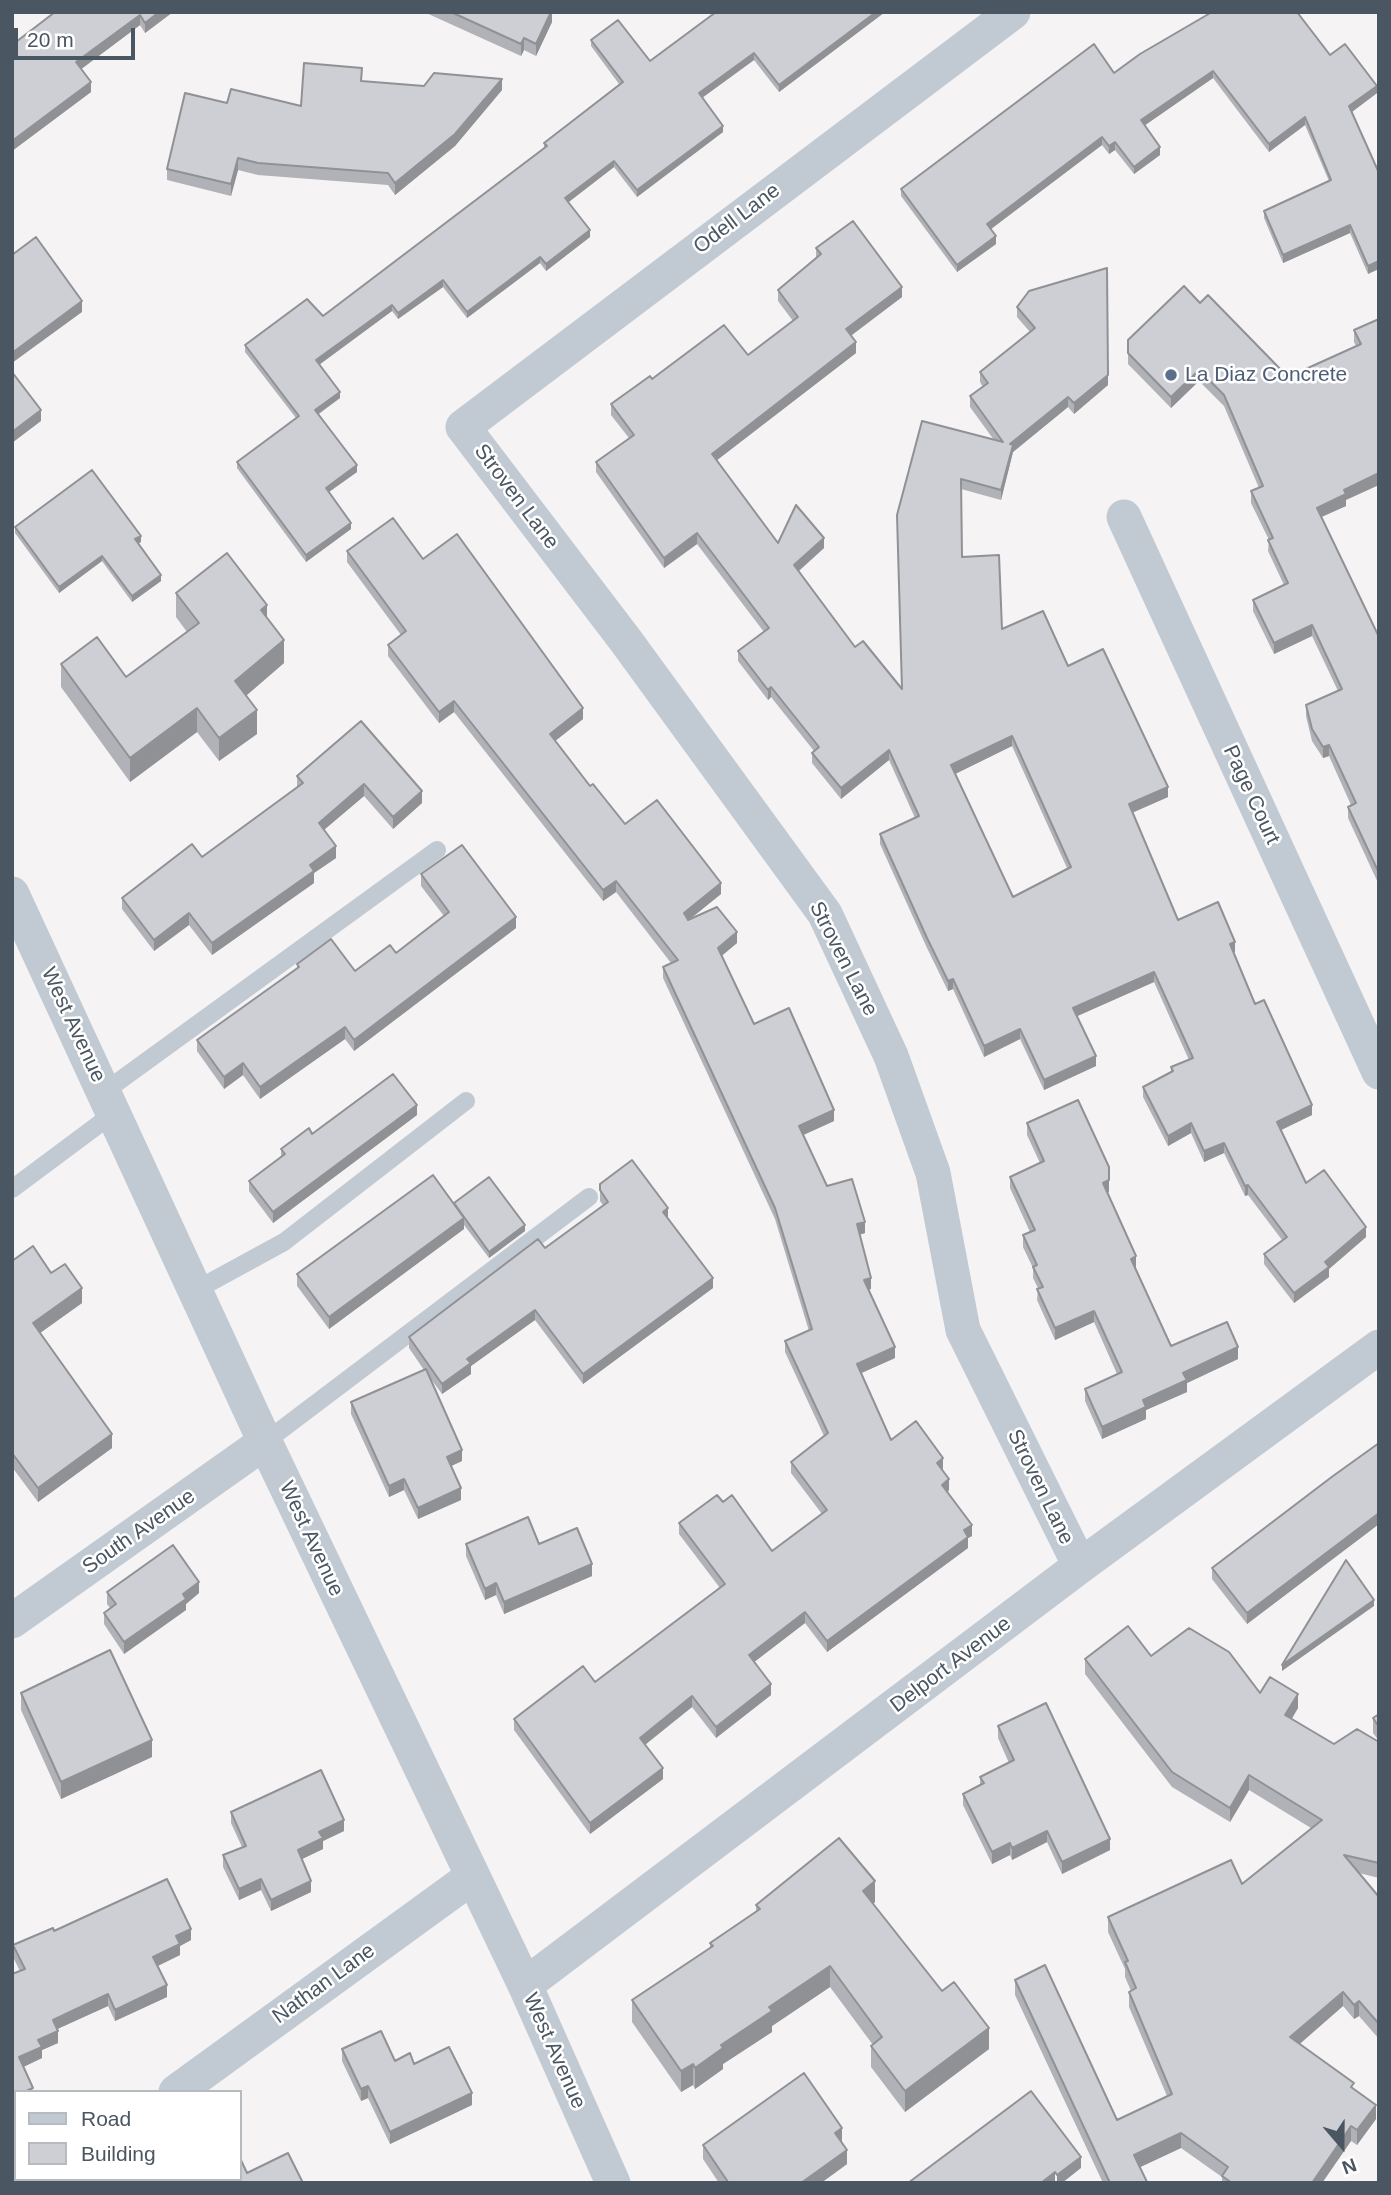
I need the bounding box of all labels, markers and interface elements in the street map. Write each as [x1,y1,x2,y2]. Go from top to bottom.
scale bar [18,14,138,58]
text: 20 m [27,28,74,51]
street label: Odell Lane [689,178,785,260]
place label: La Diaz Concrete [1185,362,1347,388]
marker: La Diaz Concrete [1163,367,1179,383]
street label: Stroven Lane [468,440,564,554]
street label: Page Court [1217,742,1285,848]
street label: Stroven Lane [803,898,883,1020]
street label: West Avenue [35,963,111,1087]
street label: Stroven Lane [1001,1425,1079,1549]
street label: West Avenue [273,1477,349,1601]
street label: South Avenue [78,1484,200,1580]
street label: Delport Avenue [886,1611,1016,1719]
street label: Nathan Lane [268,1938,380,2030]
street label: West Avenue [517,1989,591,2113]
legend [14,2090,242,2181]
text: Road [81,2107,131,2130]
north arrow [1307,2111,1377,2181]
text: Building [81,2142,156,2165]
text: N [1339,2154,1359,2178]

